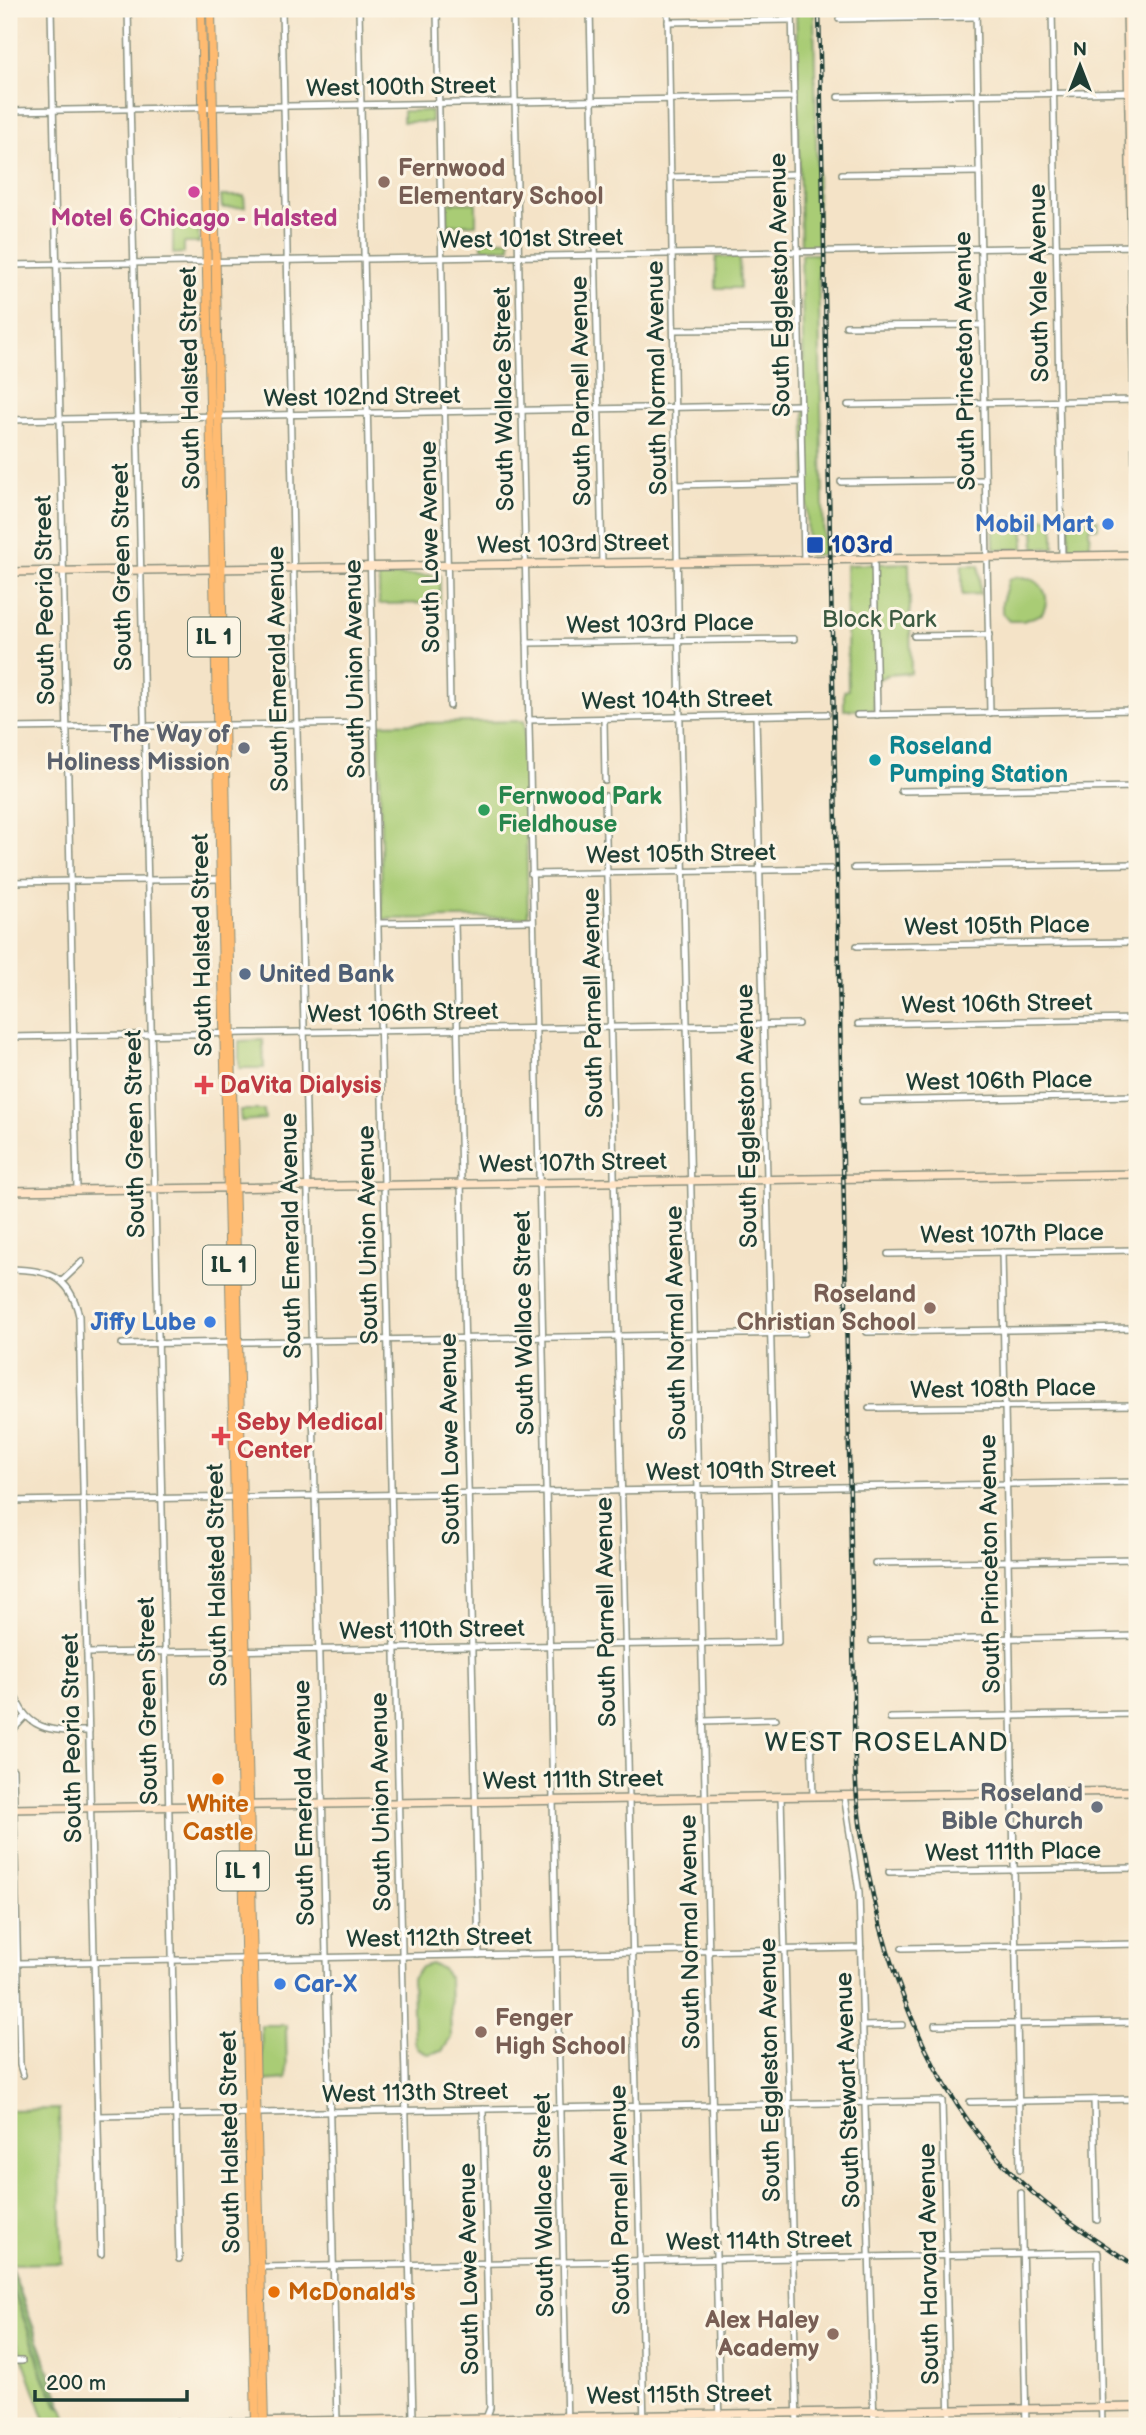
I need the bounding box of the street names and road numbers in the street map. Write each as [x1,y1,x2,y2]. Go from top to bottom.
street label: West 100th Street [305,71,497,103]
street label: South Eggleston Avenue [763,153,797,417]
street label: South Yale Avenue [1023,183,1055,383]
street label: West 101st Street [439,223,624,255]
street label: South Princeton Avenue [948,231,982,491]
street label: South Normal Avenue [640,260,674,496]
street label: South Halsted Street [174,265,206,490]
street label: South Parnell Avenue [564,276,598,506]
street label: South Wallace Street [488,286,520,512]
street label: West 102nd Street [263,381,461,413]
street label: South Lowe Avenue [414,441,446,653]
street label: South Green Street [106,462,138,671]
street label: South Peoria Street [29,494,61,705]
street label: West 103rd Street [477,528,670,560]
street label: South Emerald Avenue [261,546,295,792]
street label: South Union Avenue [339,559,371,779]
street label: West 103rd Place [566,608,754,640]
road number: IL 1 [188,618,240,656]
street label: West 104th Street [581,684,773,716]
street label: South Halsted Street [186,832,218,1057]
street label: West 105th Street [586,838,777,870]
street label: South Parnell Avenue [576,888,610,1118]
street label: West 105th Place [904,910,1090,942]
street label: South Eggleston Avenue [730,984,764,1248]
street label: West 106th Street [901,988,1093,1020]
street label: West 106th Street [307,997,499,1029]
street label: South Green Street [119,1029,151,1238]
street label: West 106th Place [905,1065,1093,1097]
street label: South Emerald Avenue [274,1113,308,1359]
street label: South Union Avenue [352,1125,384,1345]
street label: West 107th Street [479,1147,668,1179]
street label: South Normal Avenue [659,1205,693,1441]
street label: South Wallace Street [508,1210,540,1436]
street label: West 107th Place [920,1218,1104,1250]
road number: IL 1 [203,1246,255,1284]
street label: South Lowe Avenue [434,1333,466,1545]
street label: West 108th Place [910,1373,1096,1405]
street label: South Princeton Avenue [973,1434,1007,1694]
street label: West 109th Street [646,1455,837,1487]
street label: South Halsted Street [201,1462,233,1687]
street label: South Parnell Avenue [589,1497,623,1727]
street label: South Green Street [132,1596,164,1805]
street label: West 110th Street [339,1614,526,1646]
street label: South Peoria Street [56,1632,88,1843]
street label: South Emerald Avenue [287,1680,321,1926]
street label: South Union Avenue [365,1692,397,1912]
street label: West 111th Street [482,1764,664,1796]
street label: South Normal Avenue [673,1814,707,2050]
street label: West 111th Place [925,1836,1101,1868]
road number: IL 1 [217,1852,269,1890]
street label: West 112th Street [346,1922,533,1954]
street label: South Eggleston Avenue [753,1938,787,2202]
street label: South Stewart Avenue [829,1971,867,2209]
street label: South Halsted Street [214,2029,246,2254]
street label: West 113th Street [322,2077,509,2109]
street label: South Parnell Avenue [603,2085,637,2315]
street label: South Wallace Street [528,2092,560,2318]
street label: South Harvard Avenue [912,2143,946,2385]
street label: South Lowe Avenue [453,2163,485,2375]
street label: West 114th Street [666,2225,853,2257]
street label: West 115th Street [586,2379,773,2411]

